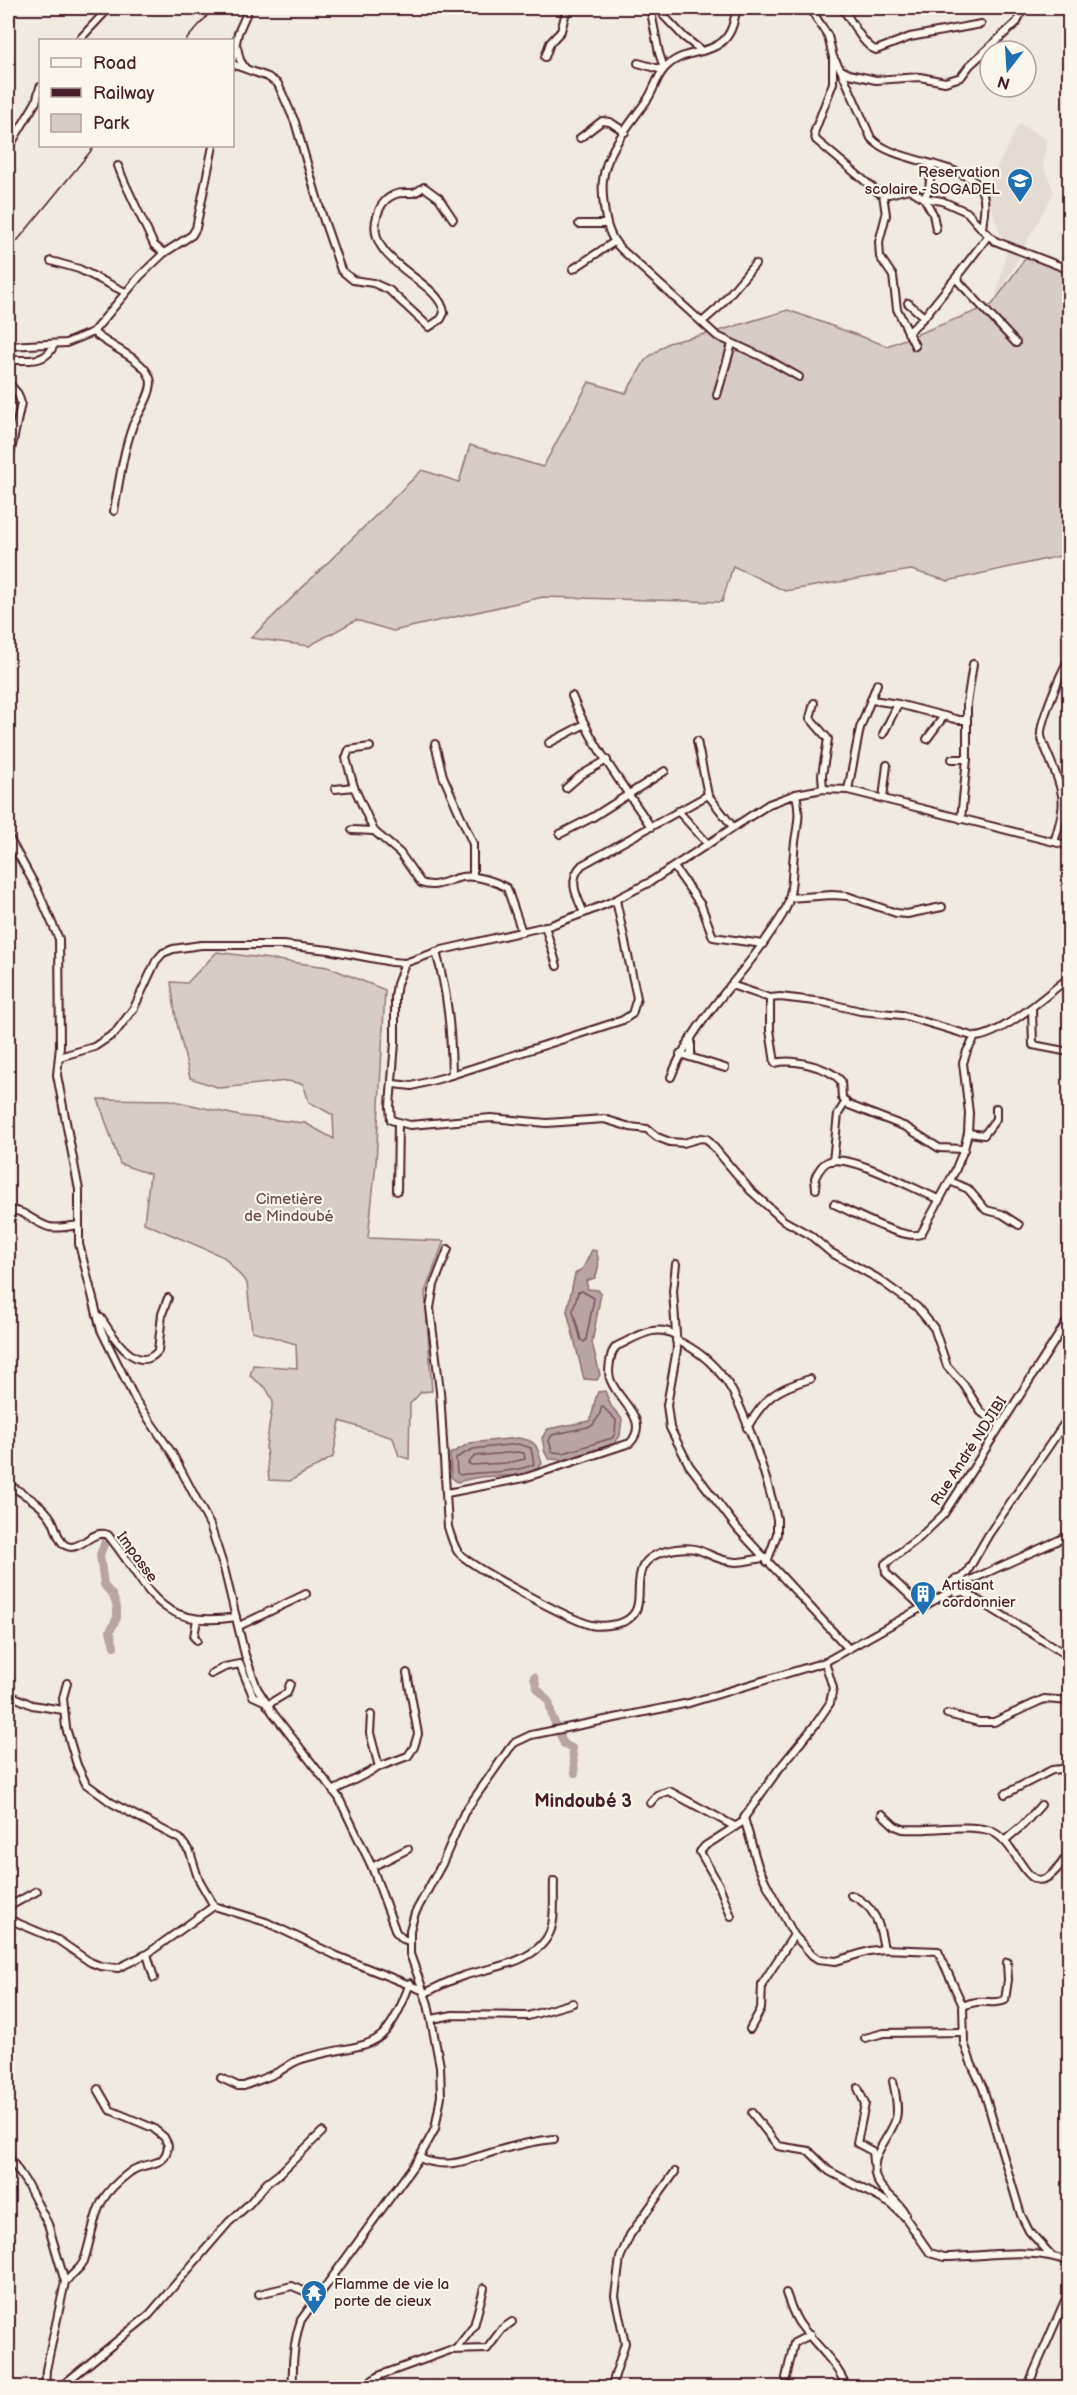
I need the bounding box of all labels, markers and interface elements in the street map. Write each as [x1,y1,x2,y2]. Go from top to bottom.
legend [39,39,234,147]
north arrow [978,39,1038,99]
text: Road [93,53,137,74]
text: N [996,71,1013,93]
text: Railway [93,83,155,104]
text: Park [93,113,129,134]
place label: Reservation scolaire - SOGADEL [865,163,1000,199]
school or university icon: Reservation scolaire - SOGADEL [1005,166,1035,204]
park label: Cimetière de Mindoubé [244,1190,334,1226]
street label: Rue André NDJIBI [927,1393,1012,1509]
street label: Impasse [112,1528,162,1586]
place label: Artisant cordonnier [942,1576,1016,1612]
building icon: Artisant cordonnier [908,1579,938,1617]
district label: Mindoubé 3 [534,1791,632,1812]
place label: Flamme de vie la porte de cieux [334,2275,449,2311]
temple icon: Flamme de vie la porte de cieux [299,2278,329,2316]

